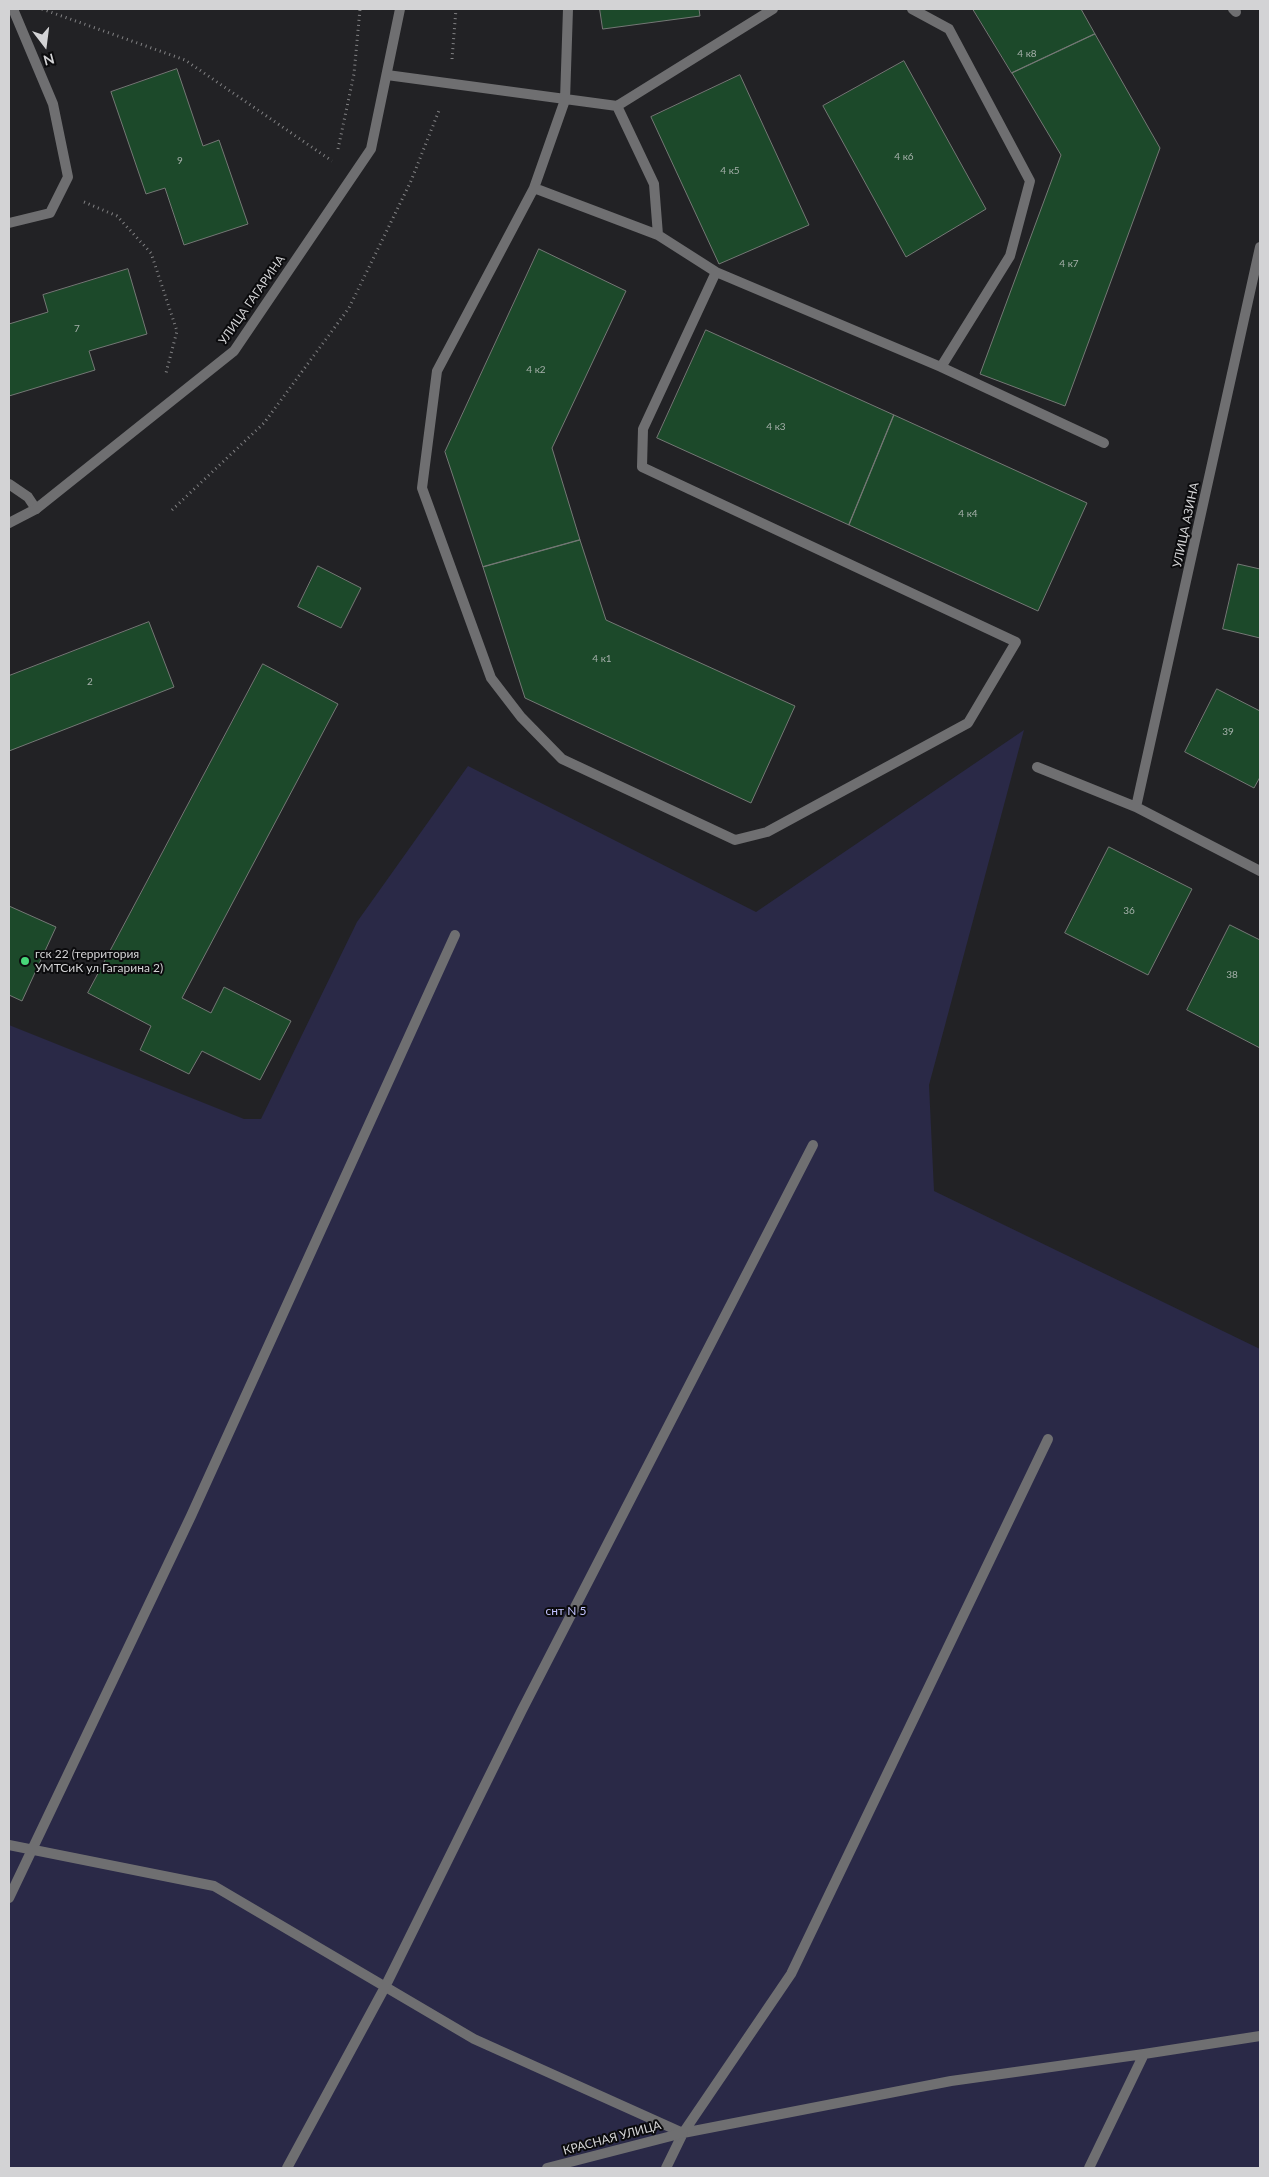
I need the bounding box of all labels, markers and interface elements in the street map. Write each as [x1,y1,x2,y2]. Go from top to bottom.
north arrow [20,20,70,70]
house number: 4 к8 [1017,48,1037,60]
text: N [42,50,56,70]
house number: 4 к6 [894,151,914,163]
house number: 9 [177,155,183,167]
house number: 4 к5 [720,165,740,177]
street label: УЛИЦА ГАГАРИНА [216,253,288,347]
house number: 4 к7 [1059,258,1079,270]
house number: 7 [74,323,80,335]
house number: 4 к2 [526,364,546,376]
house number: 4 к3 [766,421,786,433]
street label: УЛИЦА АЗИНА [1170,481,1202,569]
house number: 4 к4 [958,508,978,520]
house number: 4 к1 [592,653,612,665]
house number: 2 [87,676,93,688]
house number: 39 [1222,726,1234,738]
house number: 36 [1123,905,1135,917]
place label: гск 22 (территория УМТСиК ул Гагарина 2) [35,947,163,975]
marker: гск 22 (территория УМТСиК ул Гагарина 2) [19,955,31,967]
house number: 38 [1226,969,1238,981]
park label: снт N 5 [546,1604,586,1618]
street label: КРАСНАЯ УЛИЦА [561,2118,663,2158]

